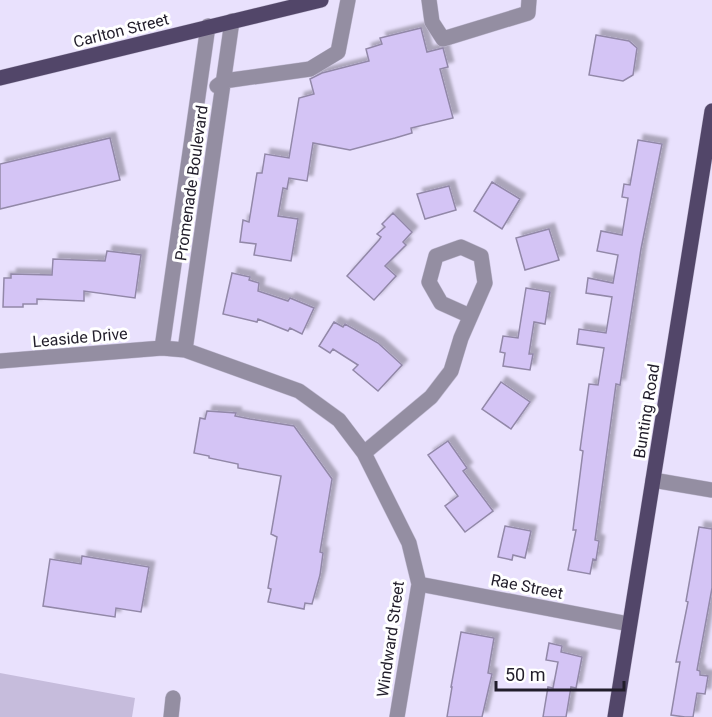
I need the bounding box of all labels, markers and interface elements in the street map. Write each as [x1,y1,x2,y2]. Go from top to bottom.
street label: Carlton Street [71,9,171,52]
street label: Promenade Boulevard [171,104,212,262]
street label: Leaside Drive [32,324,128,351]
street label: Bunting Road [630,363,663,460]
street label: Rae Street [489,570,565,603]
street label: Windward Street [373,580,408,698]
scale bar [496,654,624,692]
text: 50 m [505,664,545,685]

